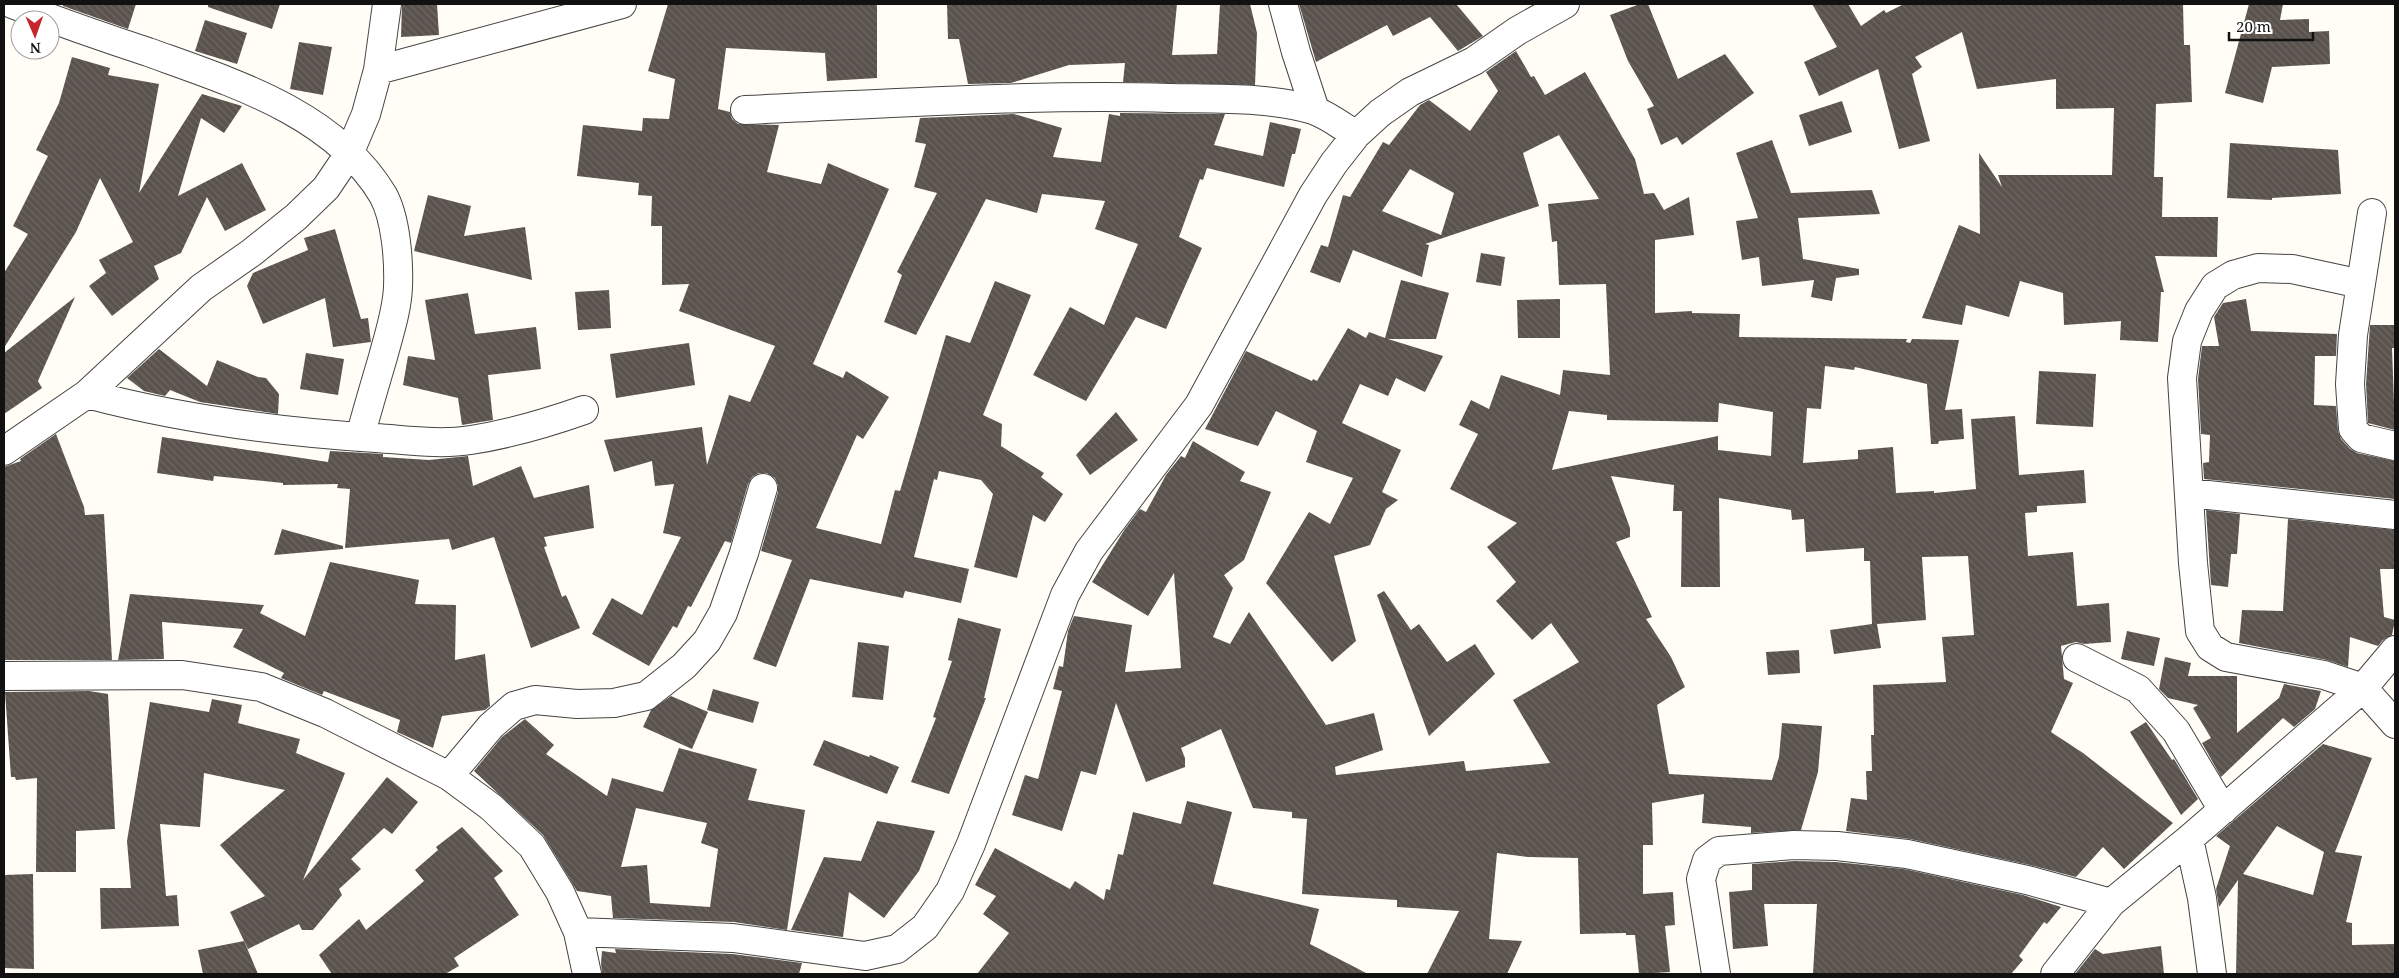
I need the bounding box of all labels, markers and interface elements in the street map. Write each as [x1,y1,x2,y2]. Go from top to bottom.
north arrow [10,10,60,60]
scale bar [2229,10,2313,42]
text: 20 m [2236,16,2271,36]
text: N [30,39,41,58]

